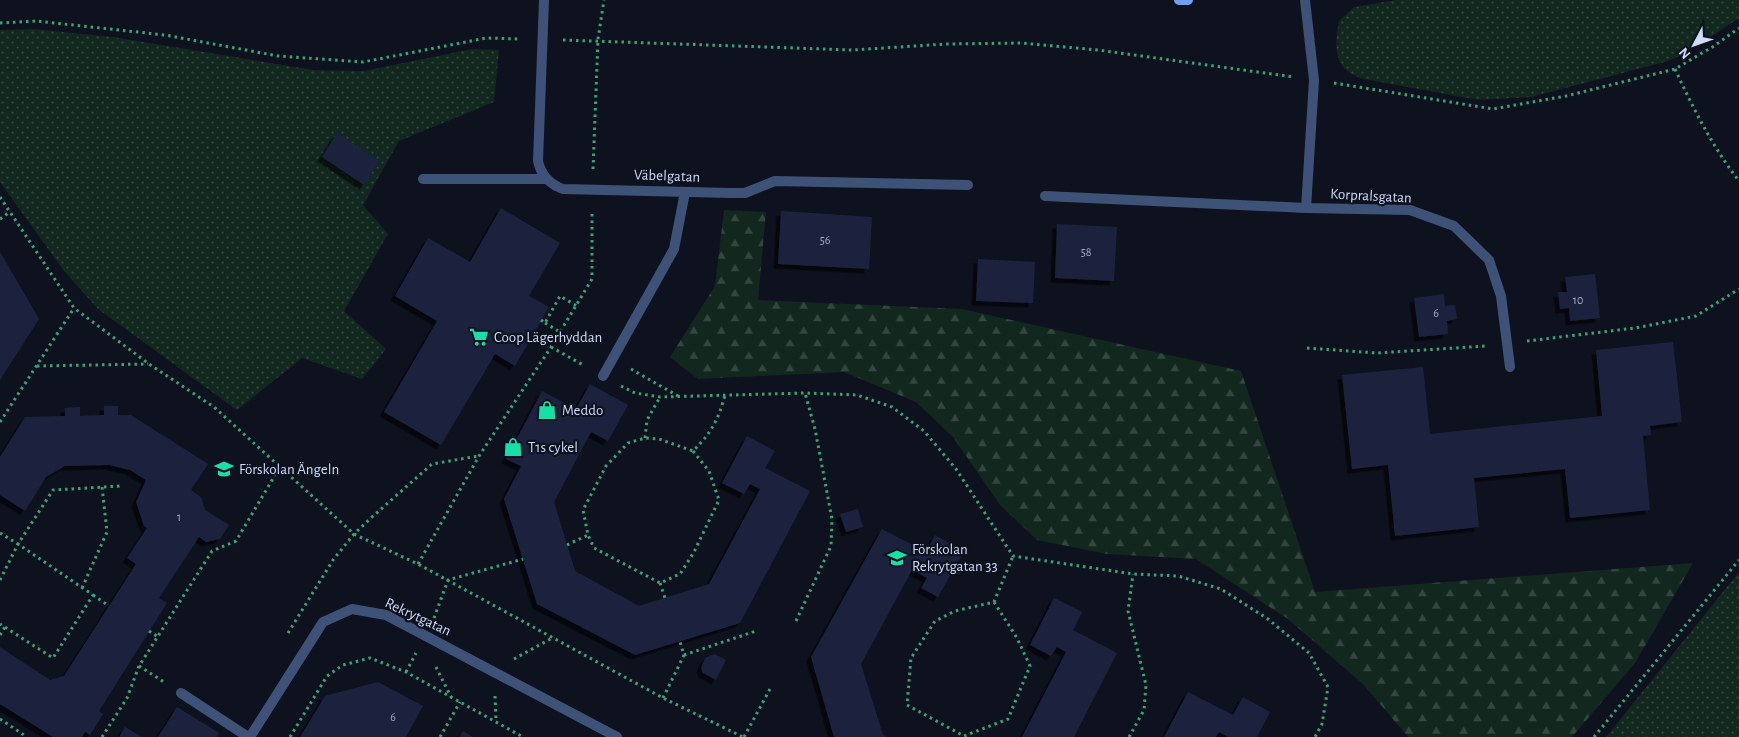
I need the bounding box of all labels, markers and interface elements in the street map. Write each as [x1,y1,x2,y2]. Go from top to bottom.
north arrow [1669,20,1719,70]
text: N [1676,45,1693,61]
street label: Väbelgatan [634,167,700,185]
street label: Korpralsgatan [1330,186,1412,206]
house number: 56 [820,234,831,246]
house number: 58 [1081,246,1092,258]
house number: 10 [1573,294,1583,306]
house number: 6 [1433,307,1439,319]
supermarket icon: Coop Lägerhyddan [468,326,490,348]
place label: Coop Lägerhyddan [494,330,602,345]
shop icon: Meddo [536,399,558,421]
place label: Meddo [562,403,603,418]
shop icon: T1s cykel [502,436,524,458]
place label: T1s cykel [528,440,578,455]
school or university icon: Förskolan Ängeln [213,458,235,480]
place label: Förskolan Ängeln [239,461,339,477]
house number: 1 [177,511,181,523]
place label: Förskolan Rekrytgatan 33 [912,542,998,574]
school or university icon: Förskolan Rekrytgatan 33 [886,547,908,569]
street label: Rekrytgatan [383,595,453,639]
house number: 6 [390,711,396,723]

